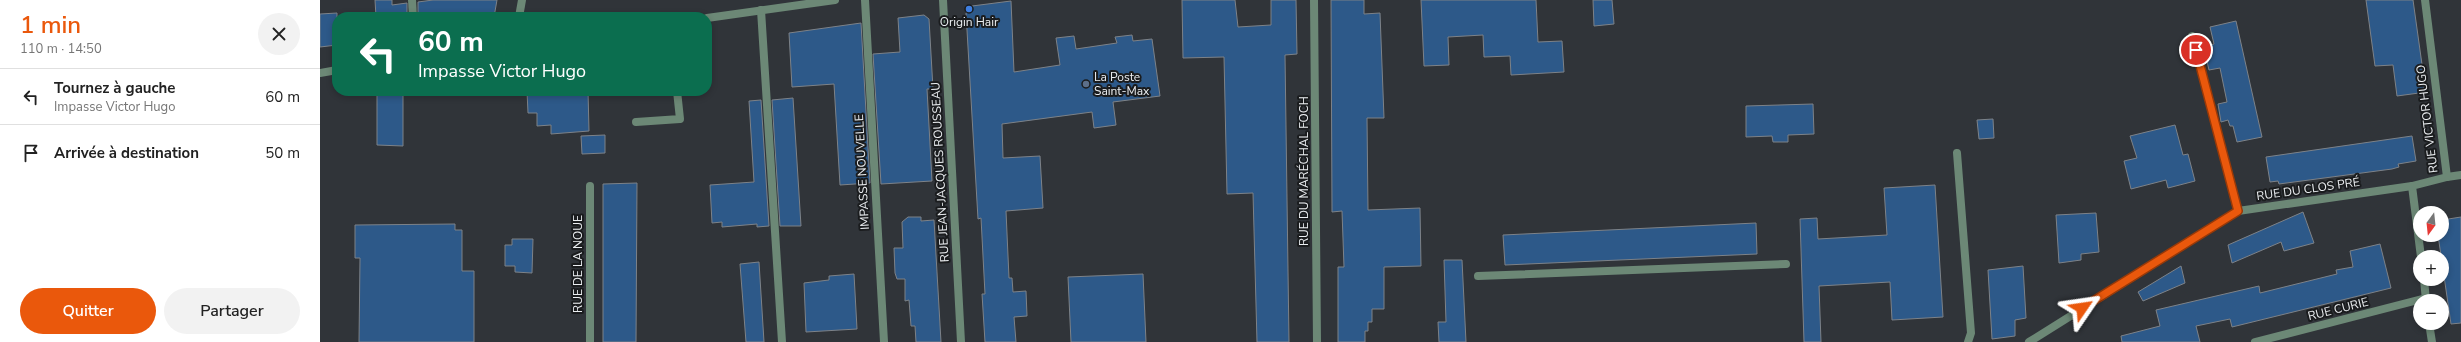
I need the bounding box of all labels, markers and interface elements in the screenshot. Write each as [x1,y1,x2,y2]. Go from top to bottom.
marker: Origin Hair [964,4,974,14]
text: 1 min [20,9,81,41]
button: close [258,13,300,55]
place label: Origin Hair [940,14,999,30]
text: 60 m [418,23,484,61]
icon: left [352,28,404,80]
pin [2179,33,2213,67]
icon: arrive [2185,39,2207,61]
text: 110 m · 14:50 [20,40,102,58]
text: Impasse Victor Hugo [418,59,586,83]
street label: RUE VICTOR HUGO [2412,64,2442,174]
place label: La Poste Saint-Max [1094,69,1150,99]
text: Tournez à gauche [54,78,176,98]
marker: La Poste Saint-Max [1081,79,1091,89]
street label: RUE JEAN-JACQUES ROUSSEAU [927,81,953,263]
icon: left [20,86,42,108]
text: 60 m [265,87,300,107]
street label: RUE DU MARÉCHAL FOCH [1296,96,1312,246]
text: Impasse Victor Hugo [54,98,175,116]
street label: IMPASSE NOUVELLE [851,114,873,230]
icon: arrive [20,142,42,164]
text: Arrivée à destination [54,143,199,163]
text: 50 m [265,143,300,163]
street label: RUE DU CLOS PRÉ [2255,174,2361,204]
north arrow [2413,206,2449,242]
map controls [2413,206,2449,330]
street label: RUE DE LA NOUE [570,215,586,313]
button: + [2413,250,2449,286]
position arrow [2061,287,2103,329]
button: Quitter [20,288,156,334]
button: Partager [164,288,300,334]
street label: RUE CURIE [2306,294,2370,324]
button: − [2413,294,2449,330]

